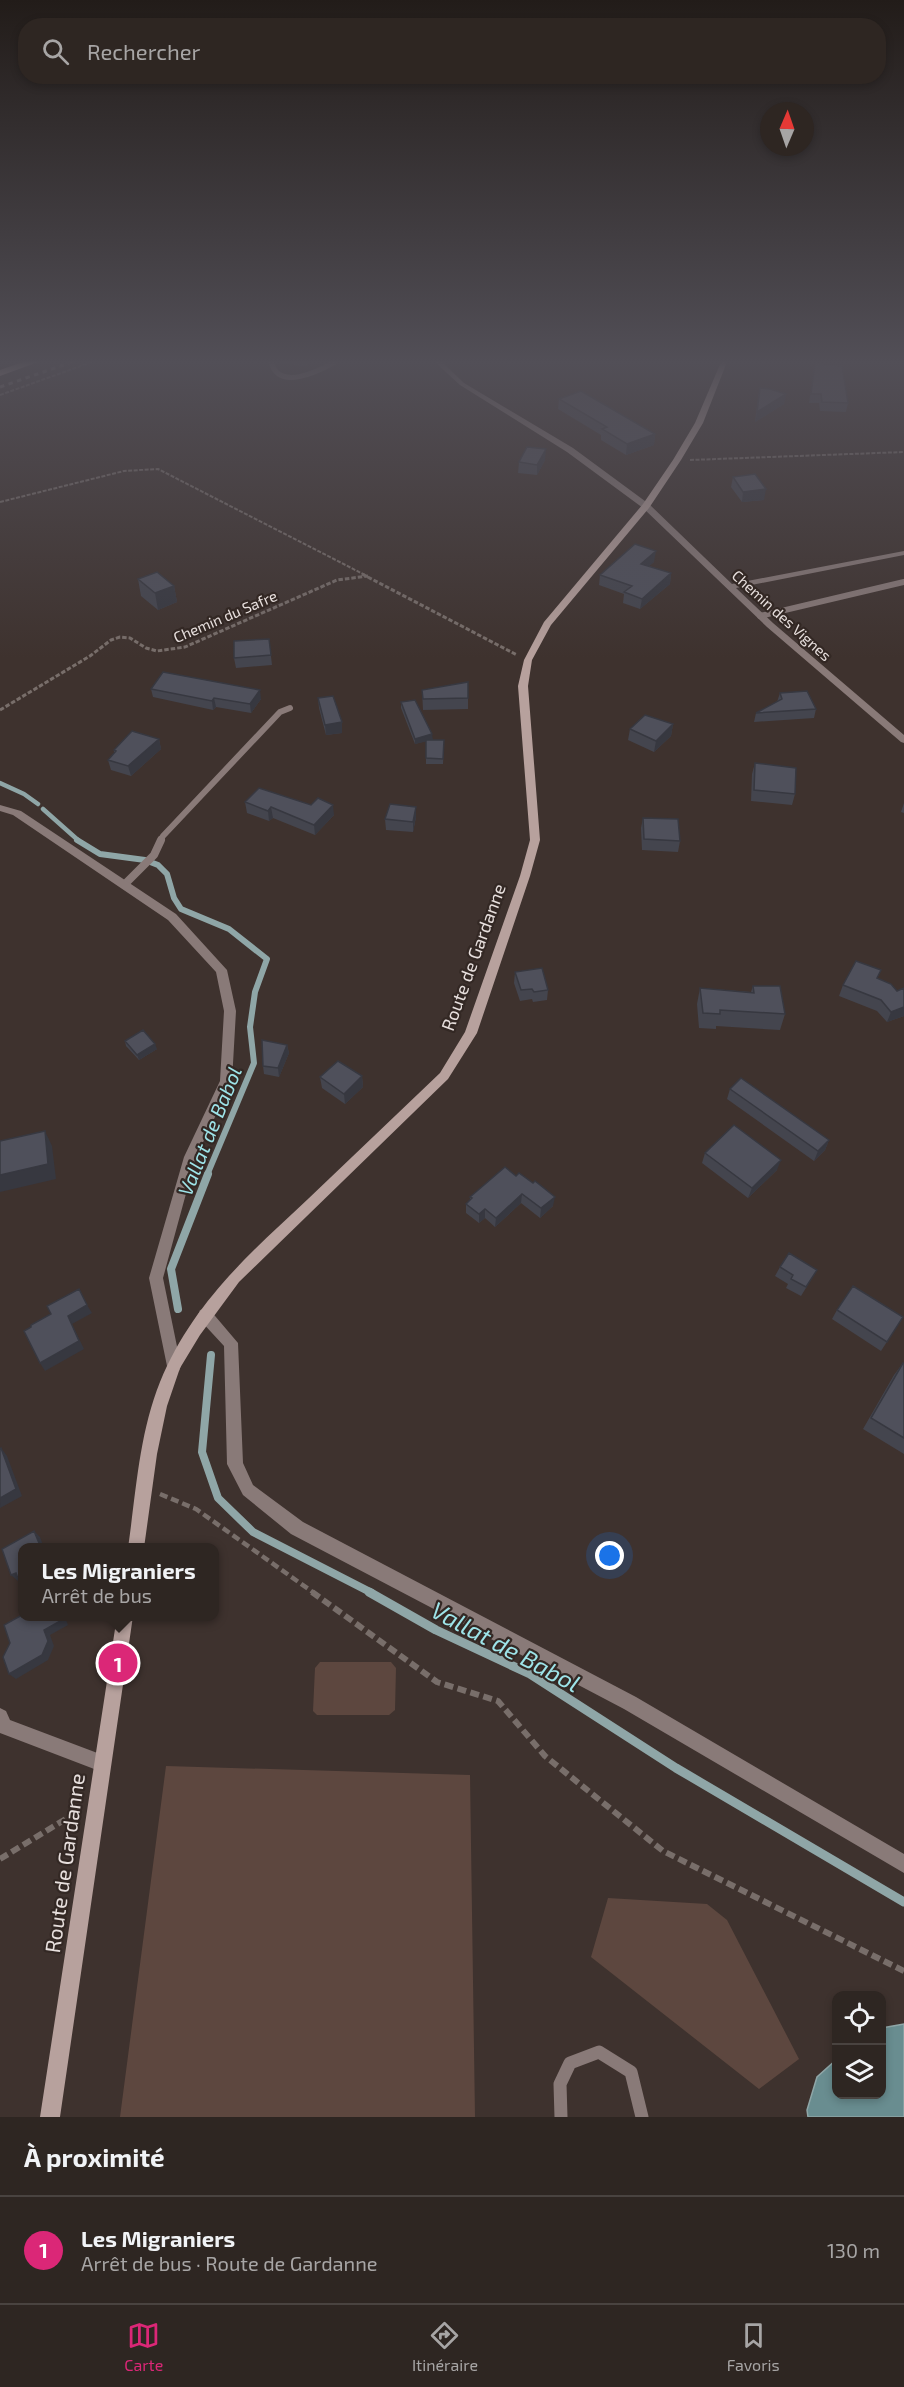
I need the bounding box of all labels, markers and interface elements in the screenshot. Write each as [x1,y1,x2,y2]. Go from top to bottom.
search box [18,18,886,84]
icon: search [39,35,72,68]
text: Rechercher [87,38,200,64]
north arrow [760,102,814,156]
street label: Chemin des Vignes [729,566,835,664]
street label: Chemin du Safre [170,586,280,646]
street label: Route de Gardanne [436,880,510,1034]
water label: Vallat de Babol [172,1063,246,1199]
your location [595,1541,624,1570]
popup [18,1543,219,1621]
text: Les Migraniers [41,1557,196,1583]
text: Arrêt de bus [41,1583,152,1607]
water label: Vallat de Babol [427,1595,585,1697]
pin: 1 [98,1640,138,1686]
street label: Route de Gardanne [39,1772,89,1954]
map controls [832,1991,886,2099]
button: locate [832,1991,886,2045]
button: layers [832,2045,886,2099]
text: À proximité [24,2141,165,2172]
text: Les Migraniers [81,2225,235,2251]
text: 1 [39,2238,48,2262]
text: 130 m [827,2238,880,2262]
text: Arrêt de bus · Route de Gardanne [81,2251,378,2275]
tab: Carte [124,2319,163,2374]
tab: Itinéraire [412,2319,478,2374]
tab: Favoris [727,2319,780,2374]

